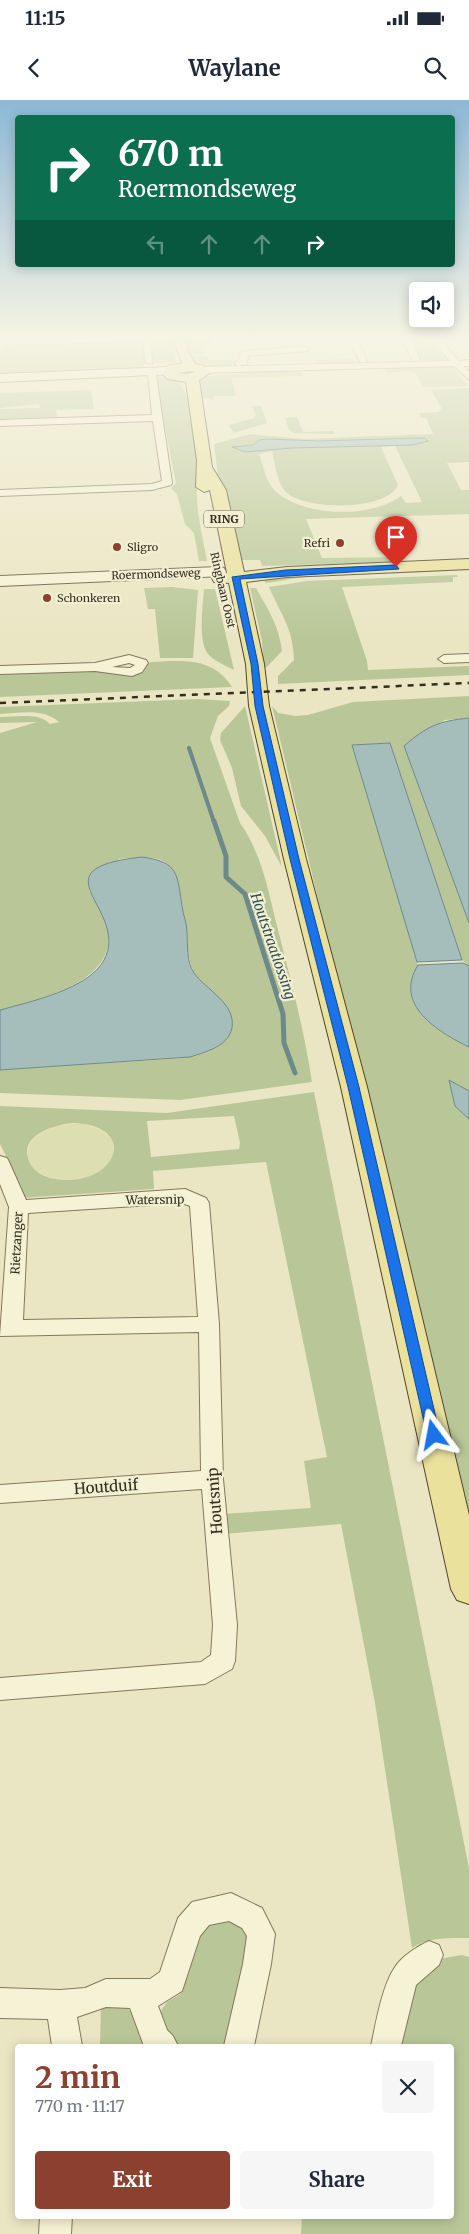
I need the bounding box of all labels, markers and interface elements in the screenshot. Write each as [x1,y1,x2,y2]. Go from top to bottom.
text: 11:15 [25,6,66,30]
icon: back [20,54,48,82]
text: Waylane [188,54,281,82]
icon: search [421,54,449,82]
text: 670 m [118,132,223,176]
icon: right [35,135,100,200]
text: Roermondseweg [118,175,296,203]
icon: left [142,230,170,258]
icon: ahead [195,230,223,258]
icon: ahead [248,230,276,258]
icon: right [301,230,329,258]
map controls [409,282,454,327]
button: sound [409,282,454,327]
road number: RING [204,510,244,528]
pin [375,516,417,567]
icon: arrive [382,523,410,551]
place label: Refri [304,536,330,550]
marker: Refri [334,537,346,549]
place label: Sligro [127,540,159,554]
marker: Sligro [111,541,123,553]
street label: Ringbaan Oost [207,551,239,630]
street label: Roermondseweg [111,565,201,583]
place label: Schonkeren [57,591,121,605]
marker: Schonkeren [41,592,53,604]
water label: Houtstraatlossing [246,889,300,1002]
street label: Watersnip [125,1191,184,1208]
street label: Rietzanger [7,1211,26,1275]
position arrow [407,1408,459,1460]
street label: Houtsnip [203,1467,226,1535]
street label: Houtduif [73,1475,140,1498]
text: 2 min [35,2058,120,2096]
button: close [382,2061,434,2113]
text: 770 m · 11:17 [35,2096,125,2116]
button: Exit [35,2151,230,2209]
button: Share [240,2151,434,2209]

